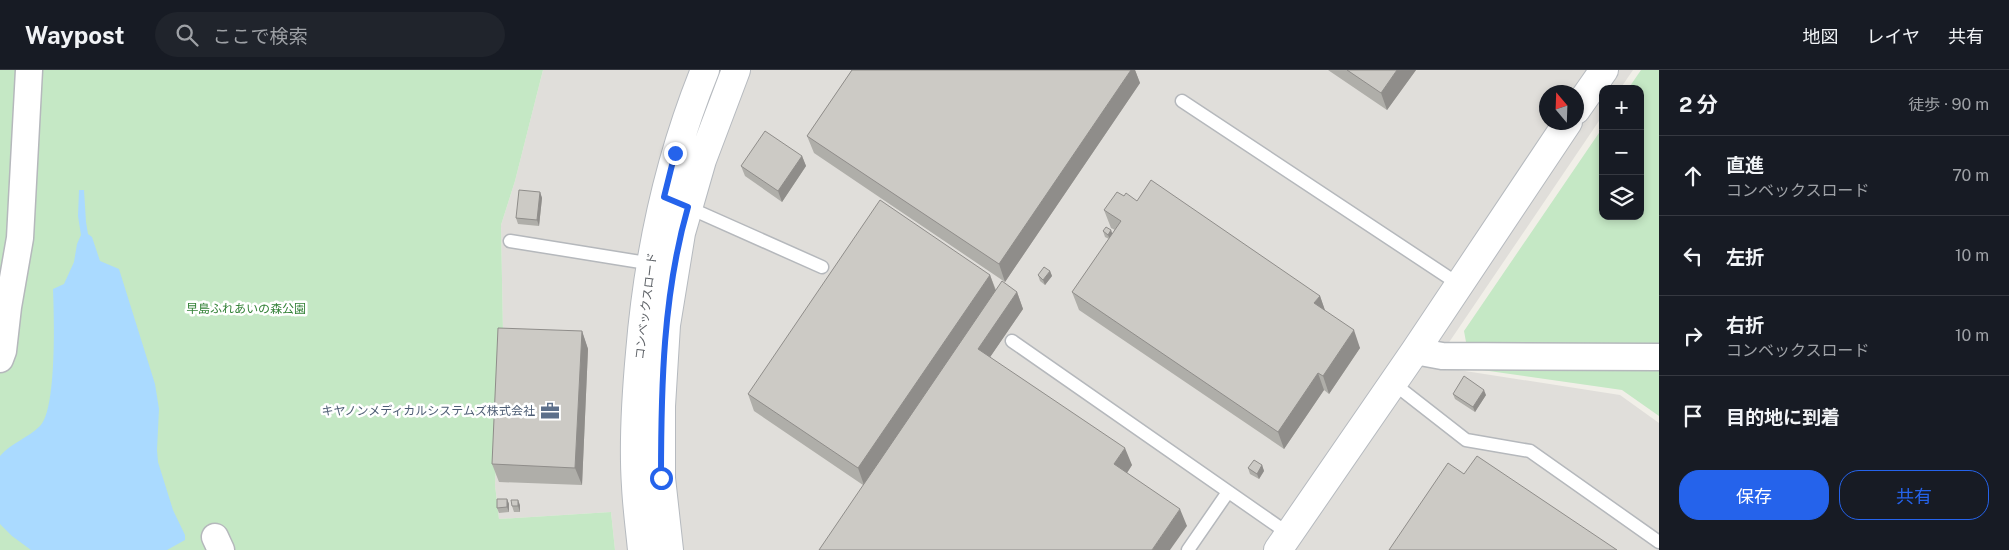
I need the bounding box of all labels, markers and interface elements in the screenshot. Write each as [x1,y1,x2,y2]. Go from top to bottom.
search box [155,12,505,57]
text: Waypost [25,21,125,49]
icon: search [173,21,201,49]
text: ここで検索 [213,25,308,47]
text: 地図 [1803,26,1839,47]
text: レイヤ [1867,26,1920,47]
text: 共有 [1948,26,1984,47]
north arrow [1539,85,1584,130]
map controls [1599,85,1644,220]
button: + [1599,85,1644,130]
text: 2 分 [1679,92,1718,117]
text: 徒歩 · 90 m [1908,95,1989,114]
button: − [1599,130,1644,175]
route end [664,142,687,165]
text: 直進 [1726,154,1764,176]
icon: ahead [1679,162,1707,190]
text: 70 m [1952,166,1989,185]
button: layers [1599,175,1644,220]
text: コンベックスロード [1726,181,1870,200]
icon: left [1679,242,1707,270]
text: 左折 [1726,246,1764,268]
text: 10 m [1955,246,1989,265]
street label: コンベックスロード [632,252,660,360]
park label: 早島ふれあいの森公園 [186,302,306,316]
text: 右折 [1726,314,1764,336]
icon: right [1679,322,1707,350]
text: 10 m [1955,326,1989,345]
text: コンベックスロード [1726,341,1870,360]
office icon: キヤノンメディカルシステムズ株式会社 [539,400,561,422]
icon: arrive [1679,402,1707,430]
place label: キヤノンメディカルシステムズ株式会社 [322,404,535,418]
text: 目的地に到着 [1726,406,1840,428]
route start [650,467,673,490]
button: 保存 [1679,470,1829,520]
button: 共有 [1839,470,1989,520]

